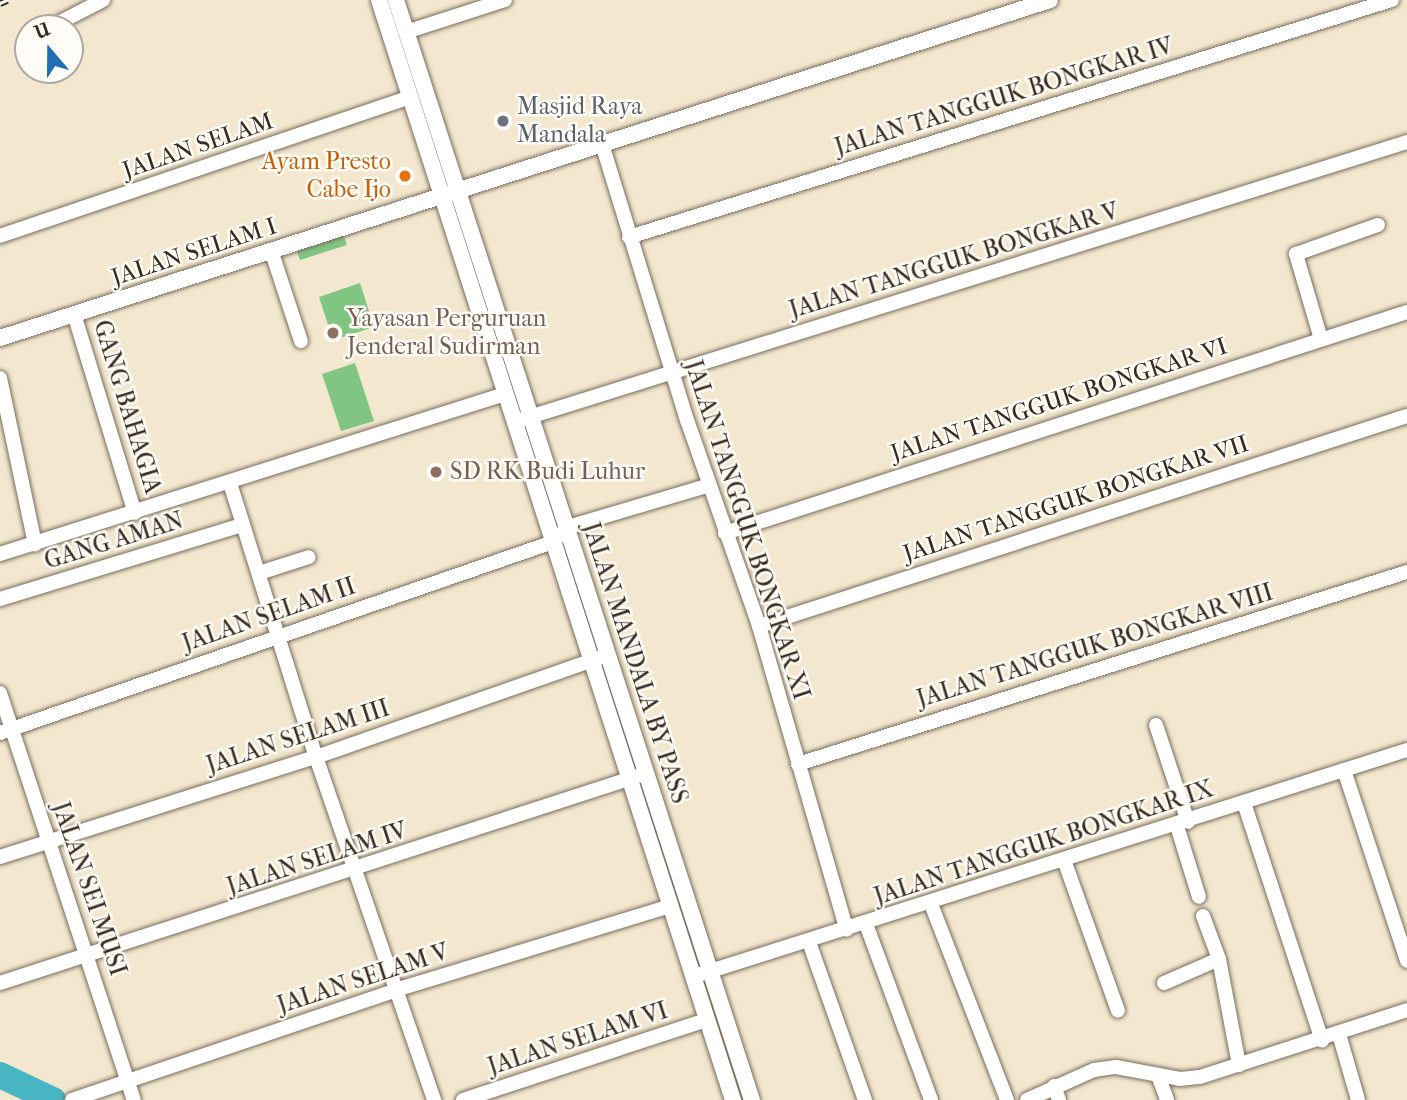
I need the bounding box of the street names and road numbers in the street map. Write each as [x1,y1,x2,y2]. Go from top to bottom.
street label: JALAN TANGGUK BONGKAR IV [831,32,1177,162]
street label: JALAN SELAM [119,107,277,185]
street label: JALAN TANGGUK BONGKAR V [786,197,1122,325]
street label: JALAN SELAM I [108,212,280,292]
street label: GANG BAHAGIA [87,317,167,497]
street label: JALAN TANGGUK BONGKAR VI [887,332,1231,468]
street label: JALAN TANGGUK BONGKAR XI [678,357,816,703]
street label: JALAN TANGGUK BONGKAR VII [900,429,1252,569]
street label: GANG AMAN [41,506,187,576]
street label: JALAN MANDALA BY PASS [576,519,694,807]
street label: JALAN SELAM II [179,572,359,658]
street label: JALAN TANGGUK BONGKAR VIII [913,578,1277,714]
street label: JALAN SELAM III [203,694,393,780]
street label: JALAN TANGGUK BONGKAR IX [871,774,1217,912]
street label: JALAN SEI MUSI [46,798,132,980]
street label: JALAN SELAM IV [223,816,411,902]
street label: JALAN SELAM V [274,938,452,1020]
street label: JALAN SELAM VI [484,996,672,1082]

